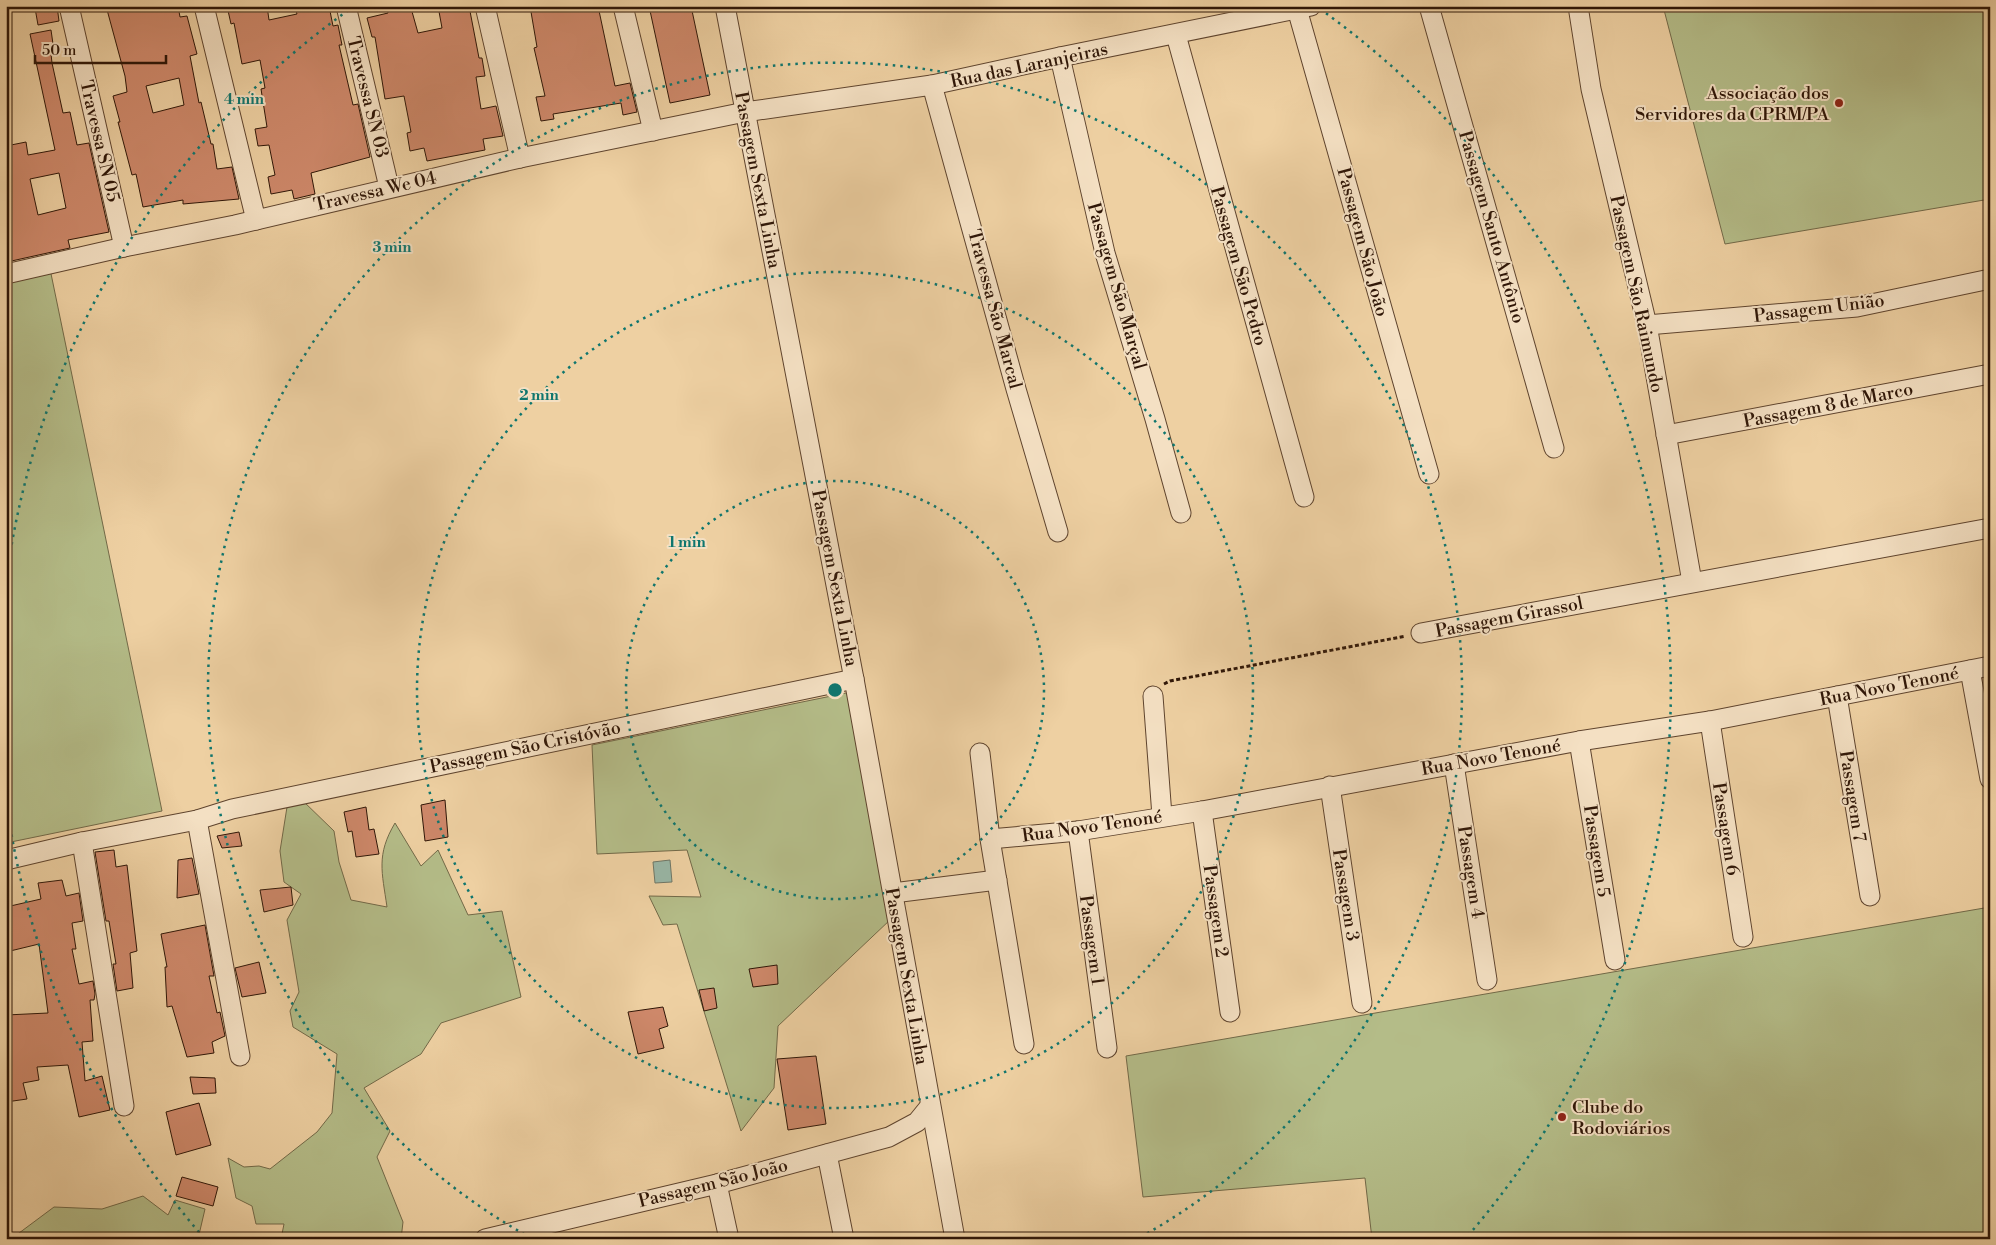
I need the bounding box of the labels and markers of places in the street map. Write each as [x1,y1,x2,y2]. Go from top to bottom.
place label: Associação dos Servidores da CPRM/PA [1635,82,1830,126]
marker: Associação dos Servidores da CPRM/PA [1833,97,1845,109]
centre of rings [826,681,844,699]
place label: Clube do Rodoviários [1572,1096,1671,1140]
marker: Clube do Rodoviários [1556,1111,1568,1123]

